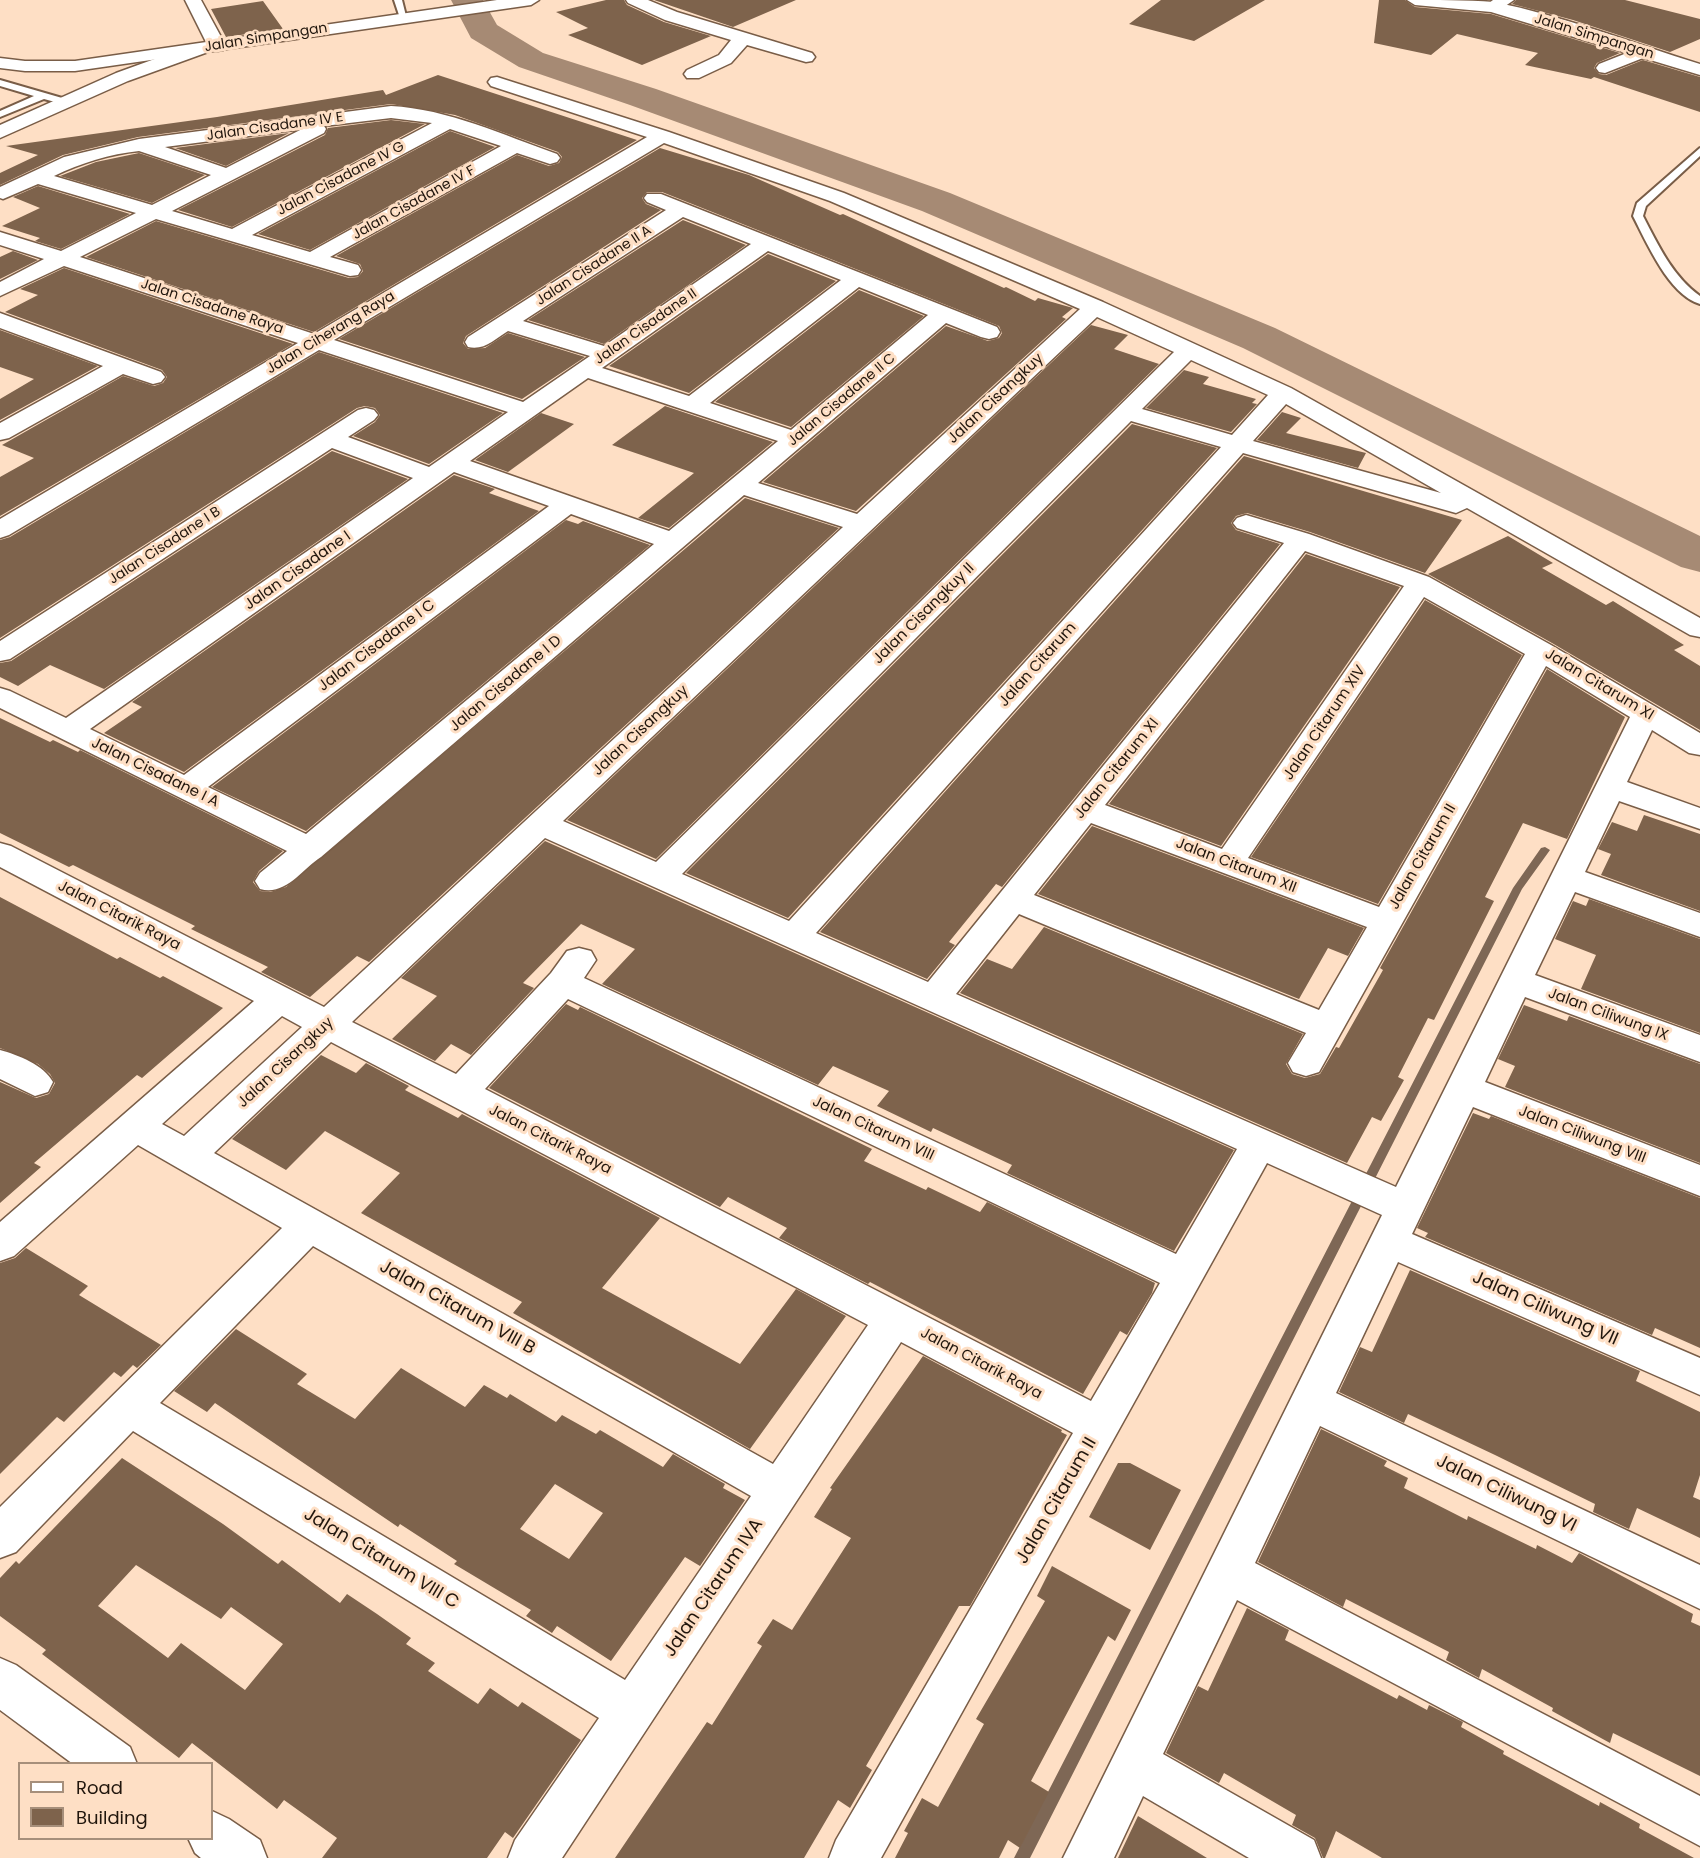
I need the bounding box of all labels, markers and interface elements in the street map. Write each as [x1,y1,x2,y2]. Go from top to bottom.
street label: Jalan Simpangan [1532,11,1656,63]
street label: Jalan Simpangan [203,20,329,56]
street label: Jalan Cisadane IV E [206,109,344,145]
street label: Jalan Cisadane IV G [275,138,407,220]
street label: Jalan Cisadane IV F [350,162,478,244]
street label: Jalan Cisadane II A [533,222,655,310]
street label: Jalan Cisadane Raya [138,276,286,338]
street label: Jalan Cisadane II [592,286,700,368]
street label: Jalan Ciherang Raya [264,288,398,378]
street label: Jalan Cisadane II C [785,350,899,450]
street label: Jalan Cisangkuy [944,350,1048,448]
street label: Jalan Cisadane I B [106,504,224,588]
street label: Jalan Cisadane I [241,528,355,614]
street label: Jalan Cisangkuy II [870,560,978,668]
street label: Jalan Cisadane I C [315,596,439,696]
street label: Jalan Citarum [995,619,1081,711]
street label: Jalan Cisadane I D [446,632,566,736]
street label: Jalan Citarum XI [1541,645,1657,725]
street label: Jalan Citarum XIV [1280,662,1370,784]
street label: Jalan Cisangkuy [589,682,693,780]
street label: Jalan Citarum XI [1071,715,1163,823]
street label: Jalan Cisadane I A [88,734,222,812]
street label: Jalan Citarum II [1386,801,1460,913]
street label: Jalan Citarum XII [1173,835,1299,897]
street label: Jalan Citarik Raya [55,877,183,955]
street label: Jalan Ciliwung IX [1545,985,1671,1045]
street label: Jalan Cisangkuy [234,1014,338,1112]
street label: Jalan Citarum VIII [809,1093,937,1165]
street label: Jalan Citarik Raya [486,1101,614,1179]
street label: Jalan Ciliwung VIII [1516,1102,1648,1168]
street label: Jalan Citarum VIII B [375,1256,539,1360]
street label: Jalan Ciliwung VII [1469,1267,1621,1351]
street label: Jalan Citarik Raya [917,1324,1045,1404]
street label: Jalan Citarum II [1012,1434,1102,1568]
street label: Jalan Ciliwung VI [1432,1451,1580,1537]
street label: Jalan Citarum VIII C [299,1504,463,1614]
street label: Jalan Citarum IVA [660,1515,768,1661]
legend [18,1762,213,1840]
text: Road [76,1775,123,1800]
text: Building [76,1805,148,1830]

